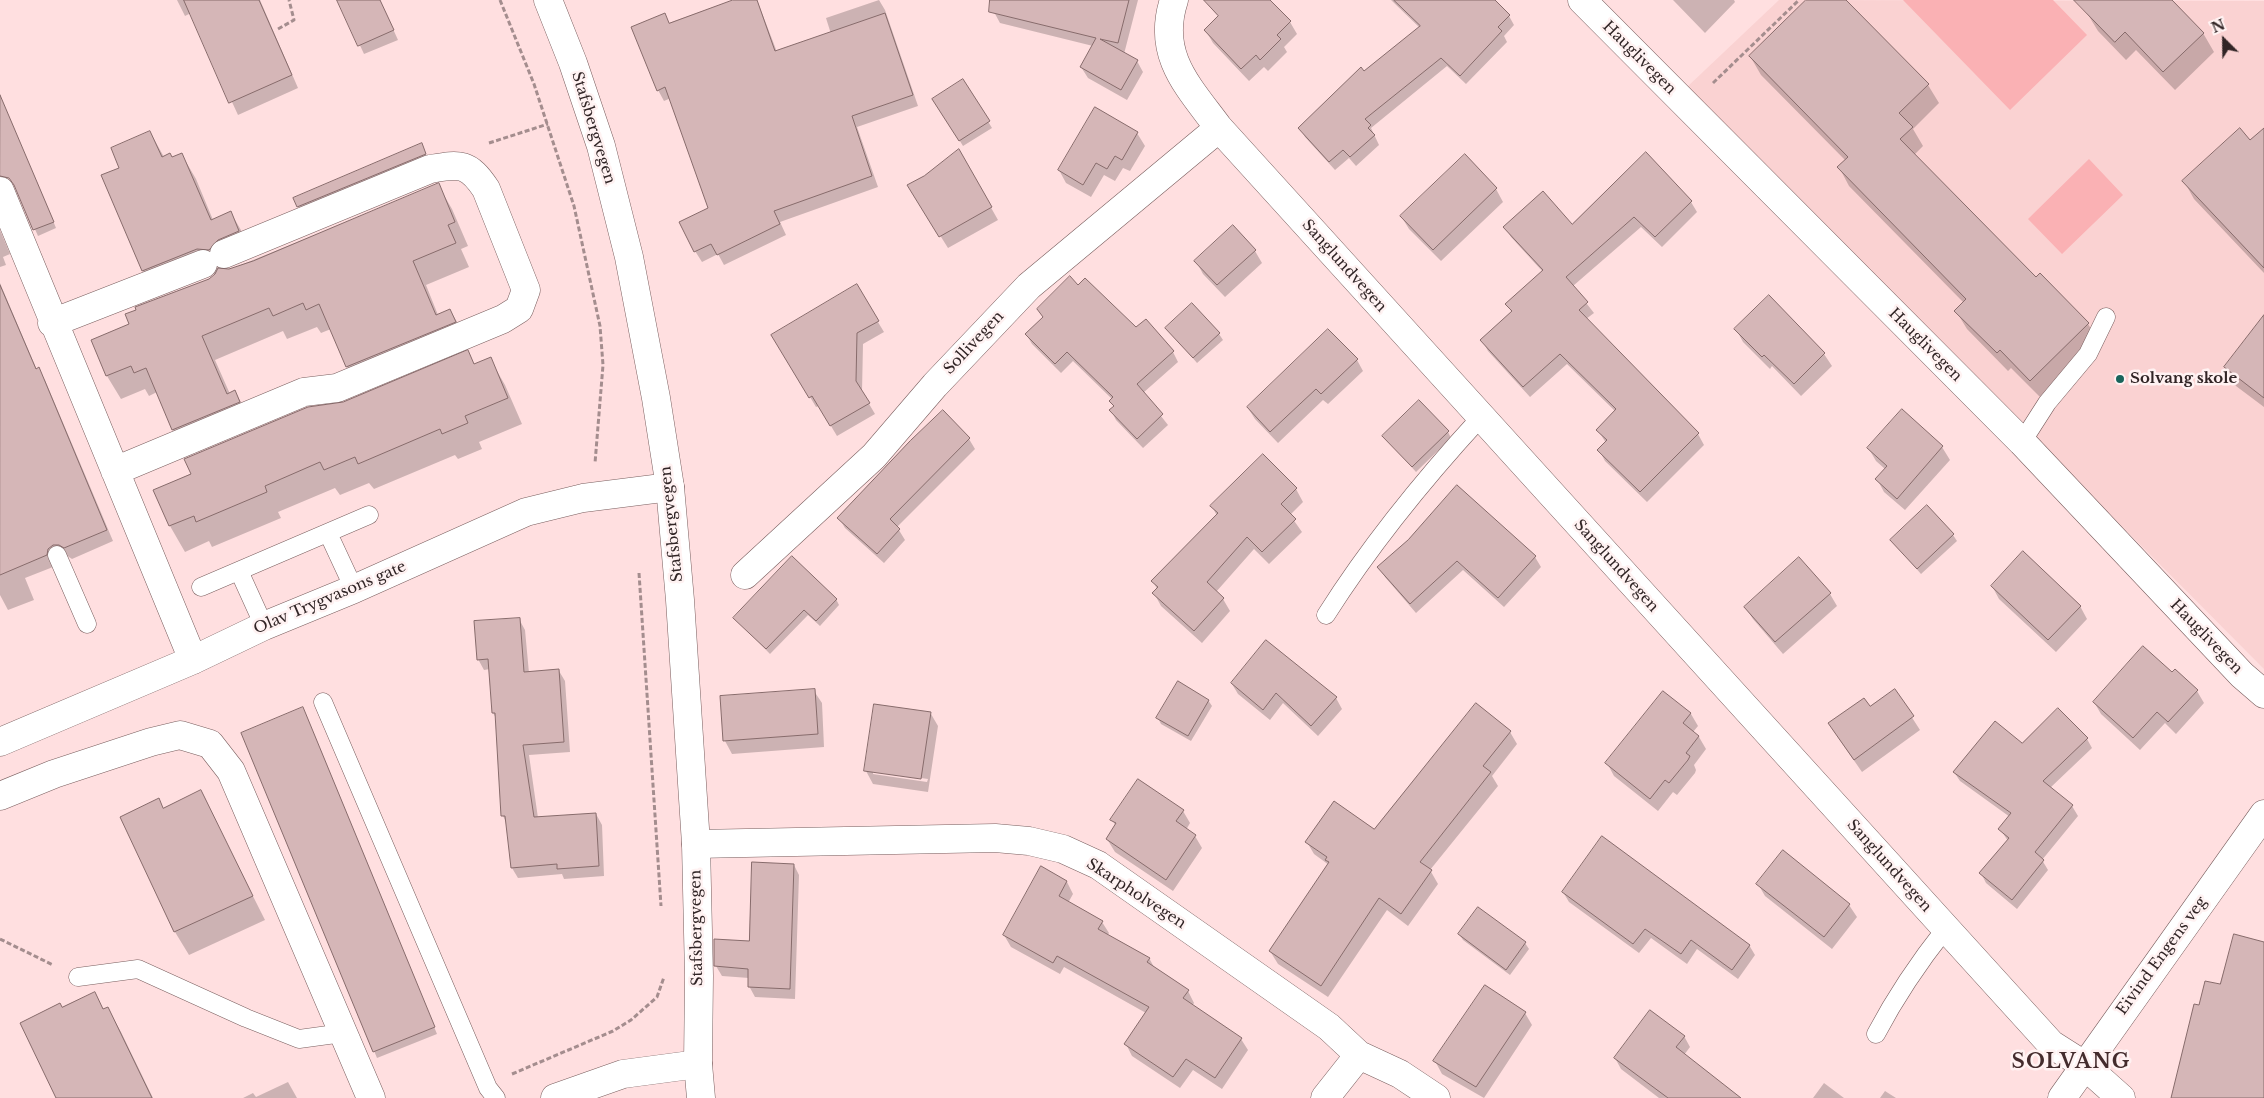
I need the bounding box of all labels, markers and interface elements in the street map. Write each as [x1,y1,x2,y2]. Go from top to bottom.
north arrow [2199,15,2249,65]
text: N [2209,15,2228,37]
street label: Hauglivegen [1599,18,1679,98]
street label: Stafsbergvegen [567,70,619,186]
street label: Sanglundvegen [1298,216,1390,316]
street label: Hauglivegen [1885,305,1965,385]
street label: Sollivegen [940,308,1008,378]
place label: Solvang skole [2130,370,2237,388]
marker: Solvang skole [2114,373,2126,385]
street label: Stafsbergvegen [657,465,687,583]
street label: Sanglundvegen [1570,516,1662,616]
street label: Olav Trygvasons gate [251,558,409,638]
street label: Hauglivegen [2166,596,2246,678]
street label: Sanglundvegen [1843,816,1935,916]
street label: Skarpholvegen [1083,855,1189,933]
street label: Stafsbergvegen [687,870,707,986]
street label: Eivind Engens veg [2113,893,2211,1019]
district label: SOLVANG [2011,1050,2131,1074]

